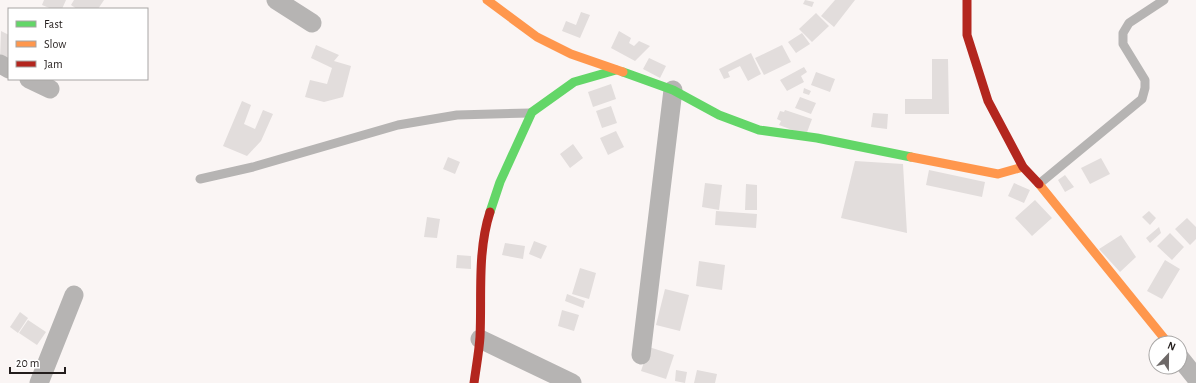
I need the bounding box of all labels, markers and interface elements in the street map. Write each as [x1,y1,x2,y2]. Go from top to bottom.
legend [8,8,148,80]
text: Fast [44,18,63,30]
text: Slow [44,38,66,50]
text: Jam [44,58,63,70]
north arrow [1148,335,1188,375]
text: N [1166,340,1177,353]
scale bar [10,349,65,375]
text: 20 m [16,357,39,369]

